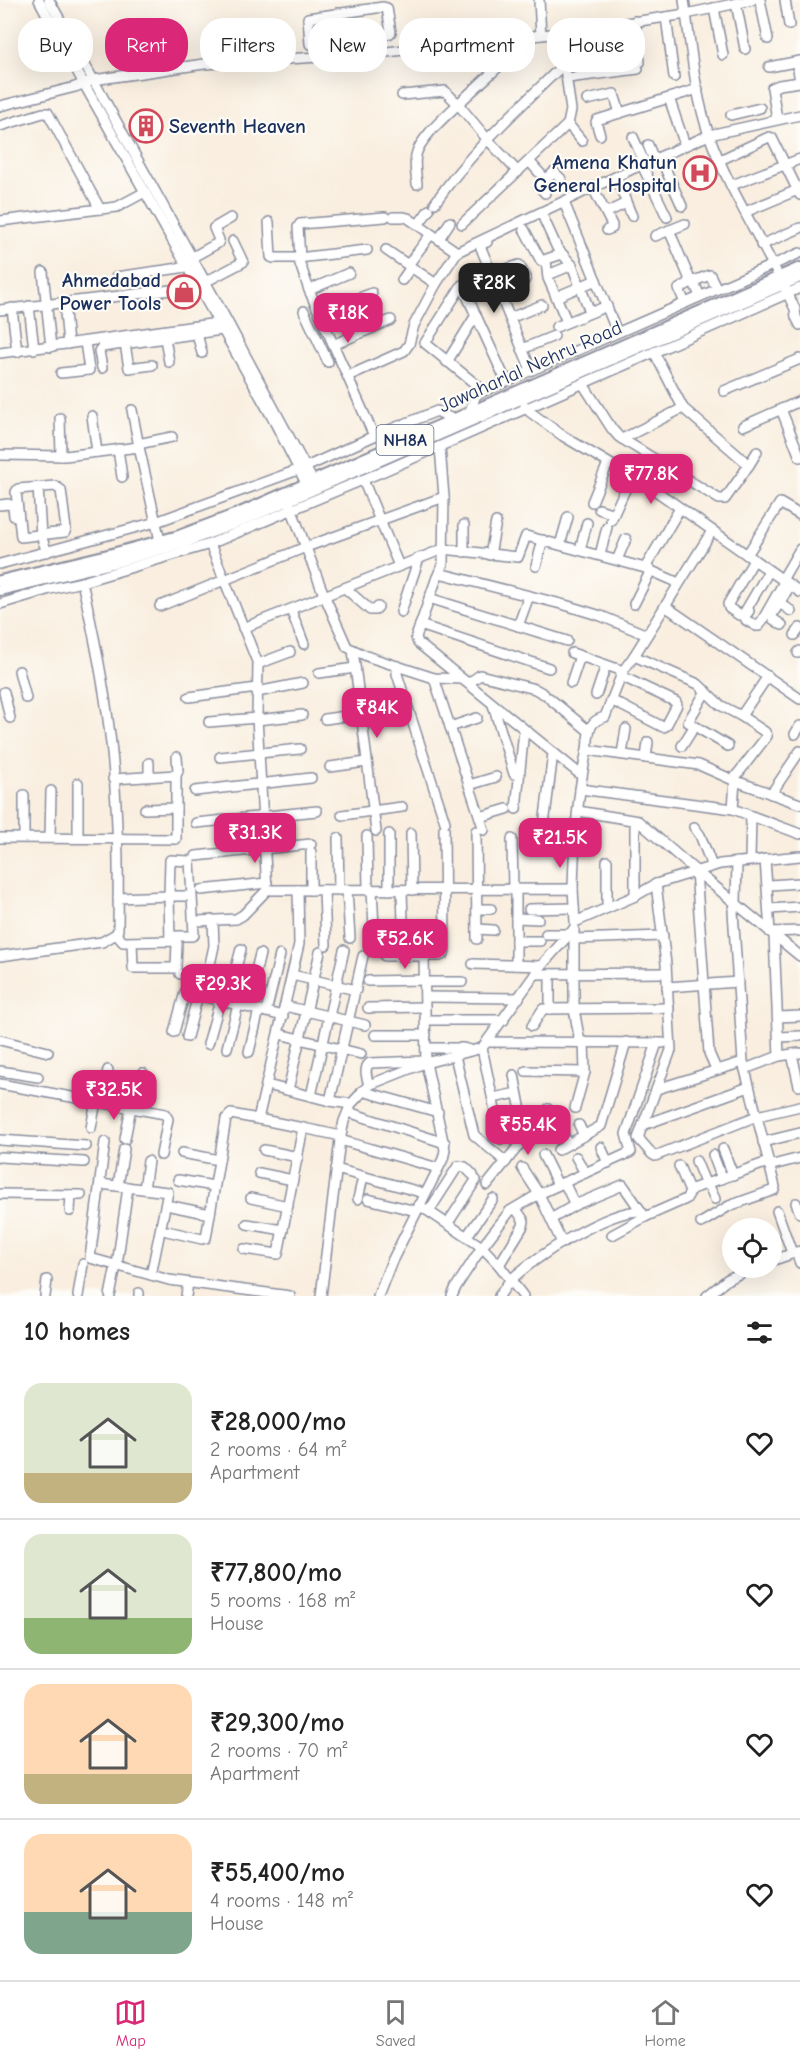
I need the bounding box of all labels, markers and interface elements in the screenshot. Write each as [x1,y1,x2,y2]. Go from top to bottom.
chip: Buy [18,18,93,72]
chip: Rent [105,18,188,72]
chip: Filters [200,18,296,72]
chip: New [308,18,387,72]
chip: Apartment [399,18,535,72]
chip: House [547,18,645,72]
building icon: Seventh Heaven [128,108,164,144]
place label: Seventh Heaven [169,115,306,138]
place label: Amena Khatun General Hospital [534,151,677,197]
hospital icon: Amena Khatun General Hospital [682,155,718,191]
pin: ₹28K [458,263,530,314]
place label: Ahmedabad Power Tools [59,269,161,315]
text: ₹28K [473,271,515,294]
shop icon: Ahmedabad Power Tools [166,274,202,310]
pin: ₹18K [312,293,384,344]
text: ₹18K [328,301,368,324]
street label: Jawaharlal Nehru Road [435,316,625,417]
road number: NH8A [376,425,434,455]
pin: ₹77.8K [602,454,700,505]
text: ₹77.8K [624,462,678,485]
pin: ₹84K [341,688,413,739]
text: ₹84K [356,696,398,719]
pin: ₹31.3K [206,813,304,864]
pin: ₹21.5K [511,818,609,869]
text: ₹31.3K [228,821,282,844]
text: ₹21.5K [533,826,587,849]
pin: ₹52.6K [356,919,454,970]
text: ₹52.6K [376,927,434,950]
pin: ₹29.3K [174,964,272,1015]
text: ₹29.3K [195,972,251,995]
pin: ₹32.5K [65,1070,163,1121]
text: ₹32.5K [86,1078,142,1101]
pin: ₹55.4K [479,1105,577,1156]
text: ₹55.4K [500,1113,556,1136]
map controls [722,1218,782,1278]
button: locate [722,1218,782,1278]
icon: filters [743,1316,776,1349]
text: 10 homes [24,1317,130,1347]
icon: home [72,1407,144,1479]
text: ₹28,000/mo [210,1407,346,1437]
icon: heart [743,1427,776,1460]
text: 2 rooms · 64 m² [210,1438,346,1461]
text: Apartment [210,1461,300,1484]
icon: home [72,1558,144,1630]
text: ₹77,800/mo [210,1558,342,1588]
icon: heart [743,1578,776,1611]
text: 5 rooms · 168 m² [210,1589,355,1612]
text: House [210,1612,264,1635]
icon: home [72,1708,144,1780]
text: ₹29,300/mo [210,1708,344,1738]
icon: heart [743,1728,776,1761]
text: 2 rooms · 70 m² [210,1739,347,1762]
text: Apartment [210,1762,300,1785]
icon: home [72,1858,144,1930]
text: ₹55,400/mo [210,1858,345,1888]
icon: heart [743,1878,776,1911]
text: 4 rooms · 148 m² [210,1889,353,1912]
text: House [210,1912,264,1935]
tab: Map [114,1996,147,2050]
tab: Saved [376,1996,416,2050]
tab: Home [644,1996,686,2050]

